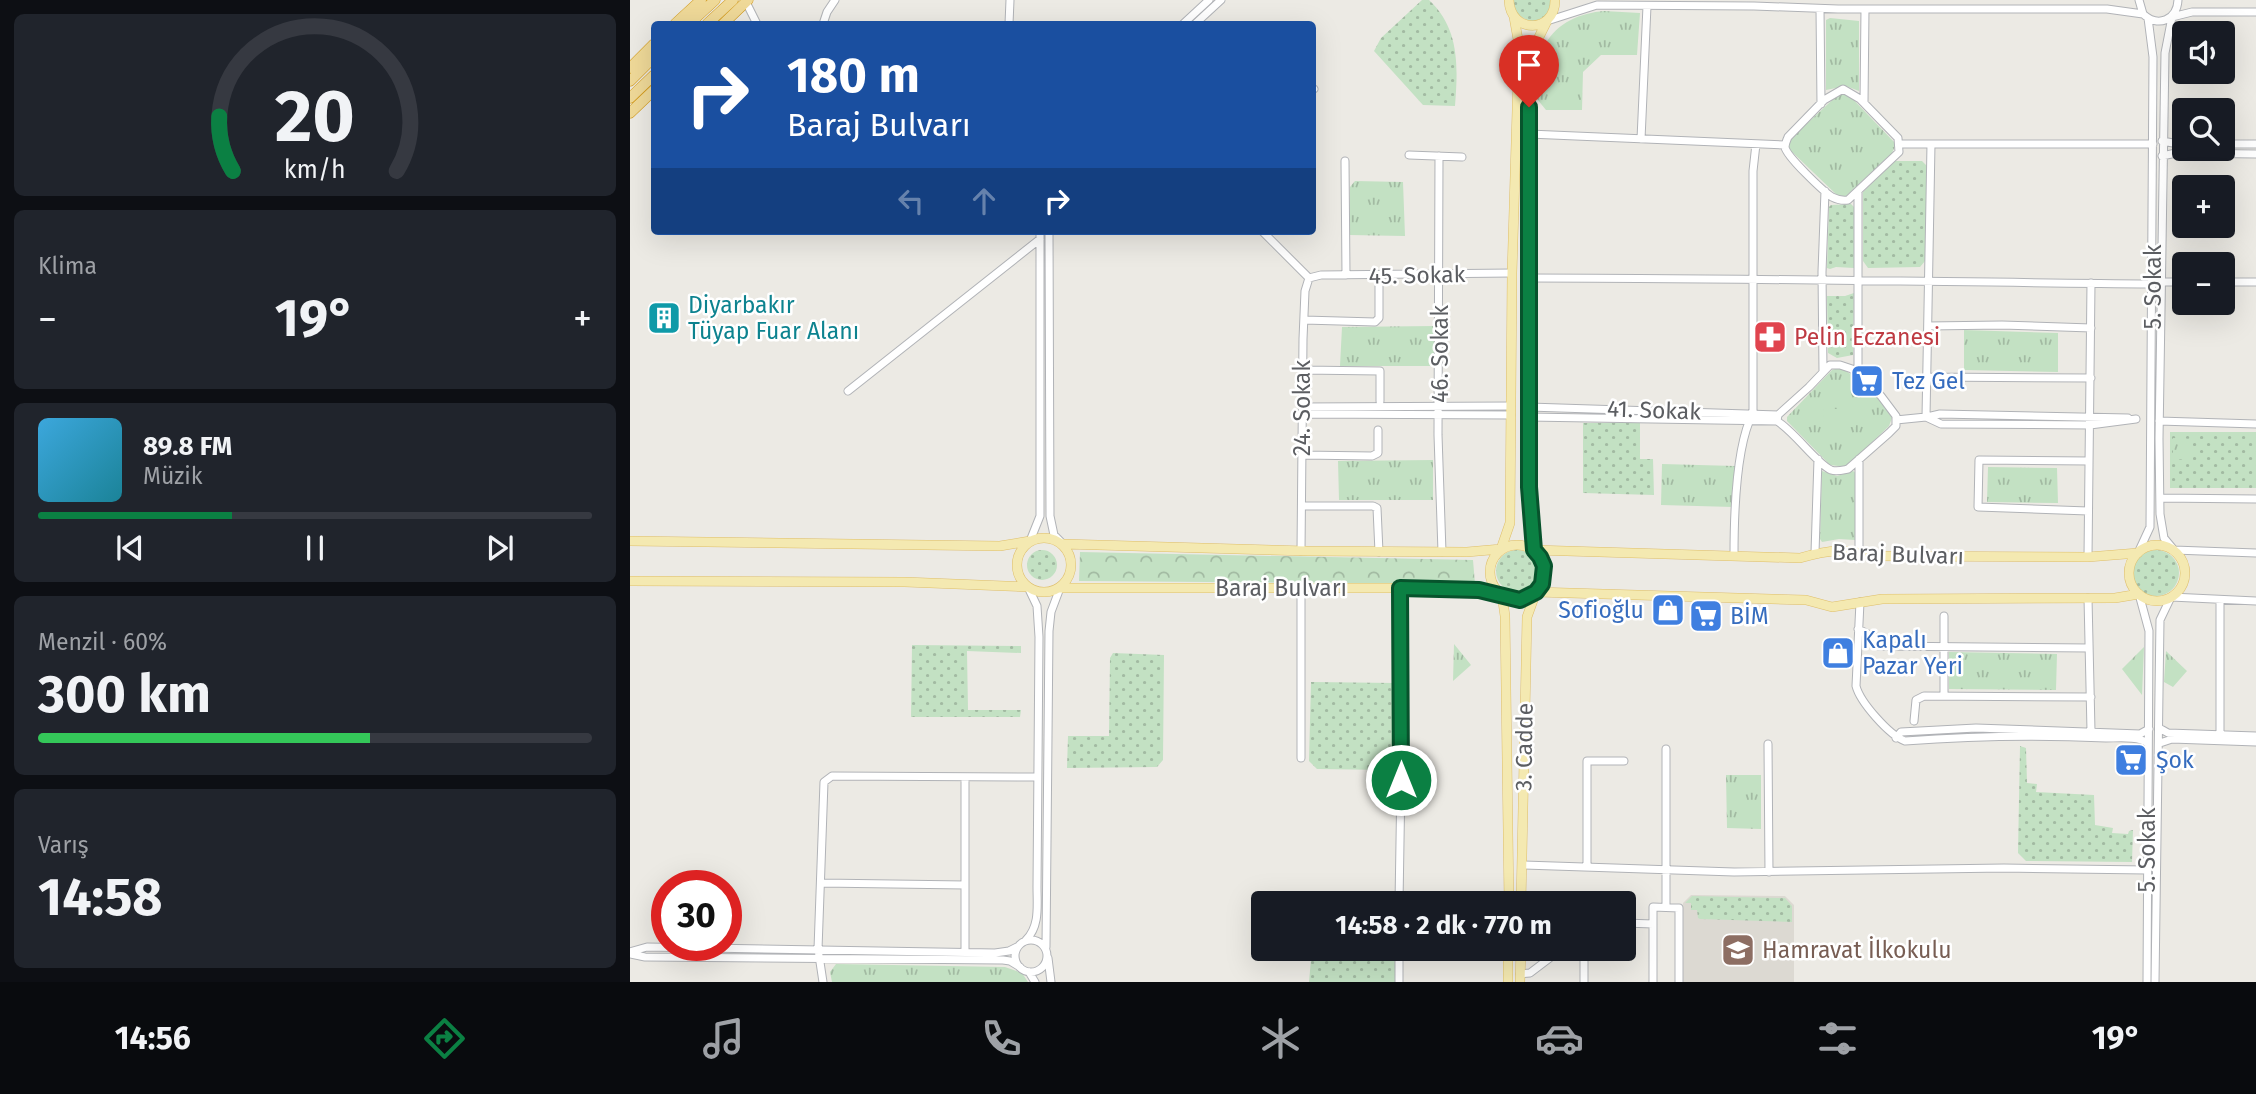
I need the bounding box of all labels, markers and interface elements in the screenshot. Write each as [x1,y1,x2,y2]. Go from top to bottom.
map controls [2172,21,2235,315]
button: sound [2172,21,2235,84]
pin [1499,35,1559,107]
text: 180 m [787,46,920,105]
icon: arrive [1510,46,1548,84]
icon: right [672,49,763,140]
text: 20 [275,73,355,160]
button: search [2172,98,2235,161]
text: Baraj Bulvarı [787,106,971,144]
text: km/h [284,155,346,185]
button: + [2172,175,2235,238]
icon: left [892,182,930,220]
icon: ahead [965,182,1003,220]
icon: right [1038,182,1076,220]
street label: 5. Sokak [2139,244,2167,329]
text: Klima [38,252,97,280]
button: − [2172,252,2235,315]
street label: 45. Sokak [1368,260,1466,290]
text: 19° [275,287,355,350]
place label: Diyarbakır Tüyap Fuar Alanı [688,291,859,345]
text: − [38,296,57,342]
text: + [573,296,592,342]
building icon: Diyarbakır Tüyap Fuar Alanı [645,299,683,337]
street label: 46. Sokak [1426,305,1454,403]
pharmacy icon: Pelin Eczanesi [1751,318,1789,356]
place label: Pelin Eczanesi [1794,323,1940,351]
street label: 24. Sokak [1288,360,1316,456]
supermarket icon: Tez Gel [1848,362,1886,400]
place label: Tez Gel [1892,367,1965,395]
street label: 41. Sokak [1606,394,1702,426]
text: 89.8 FM [143,431,232,462]
text: Müzik [143,462,203,490]
icon: previous [111,529,149,567]
icon: pause [296,529,334,567]
icon: next [481,529,519,567]
street label: Baraj Bulvarı [1832,538,1964,570]
street label: Baraj Bulvarı [1215,574,1347,602]
shop icon: Sofioğlu [1649,591,1687,629]
place label: Sofioğlu [1558,596,1644,624]
supermarket icon: BİM [1687,597,1725,635]
place label: BİM [1730,602,1769,630]
place label: Kapalı Pazar Yeri [1862,626,1963,680]
text: Menzil · 60% [38,628,167,656]
shop icon: Kapalı Pazar Yeri [1819,634,1857,672]
text: 300 km [38,663,211,726]
street label: 3. Cadde [1509,703,1539,791]
supermarket icon: Şok [2112,741,2150,779]
position arrow [1364,743,1438,817]
place label: Şok [2156,746,2194,774]
street label: 5. Sokak [2133,807,2161,892]
text: Varış [38,831,89,859]
text: 14:58 [38,866,163,929]
speed limit sign: 30 [651,870,742,961]
text: 14:58 · 2 dk · 770 m [1335,910,1552,941]
school or university icon: Hamravat İlkokulu [1719,931,1757,969]
place label: Hamravat İlkokulu [1762,936,1952,964]
icon: directions [420,1014,469,1063]
icon: music [699,1014,748,1063]
icon: phone [977,1014,1026,1063]
icon: climate [1256,1014,1305,1063]
icon: car [1535,1014,1584,1063]
icon: filters [1813,1014,1862,1063]
text: 14:56 [115,1019,191,1057]
text: 19° [2092,1019,2141,1057]

